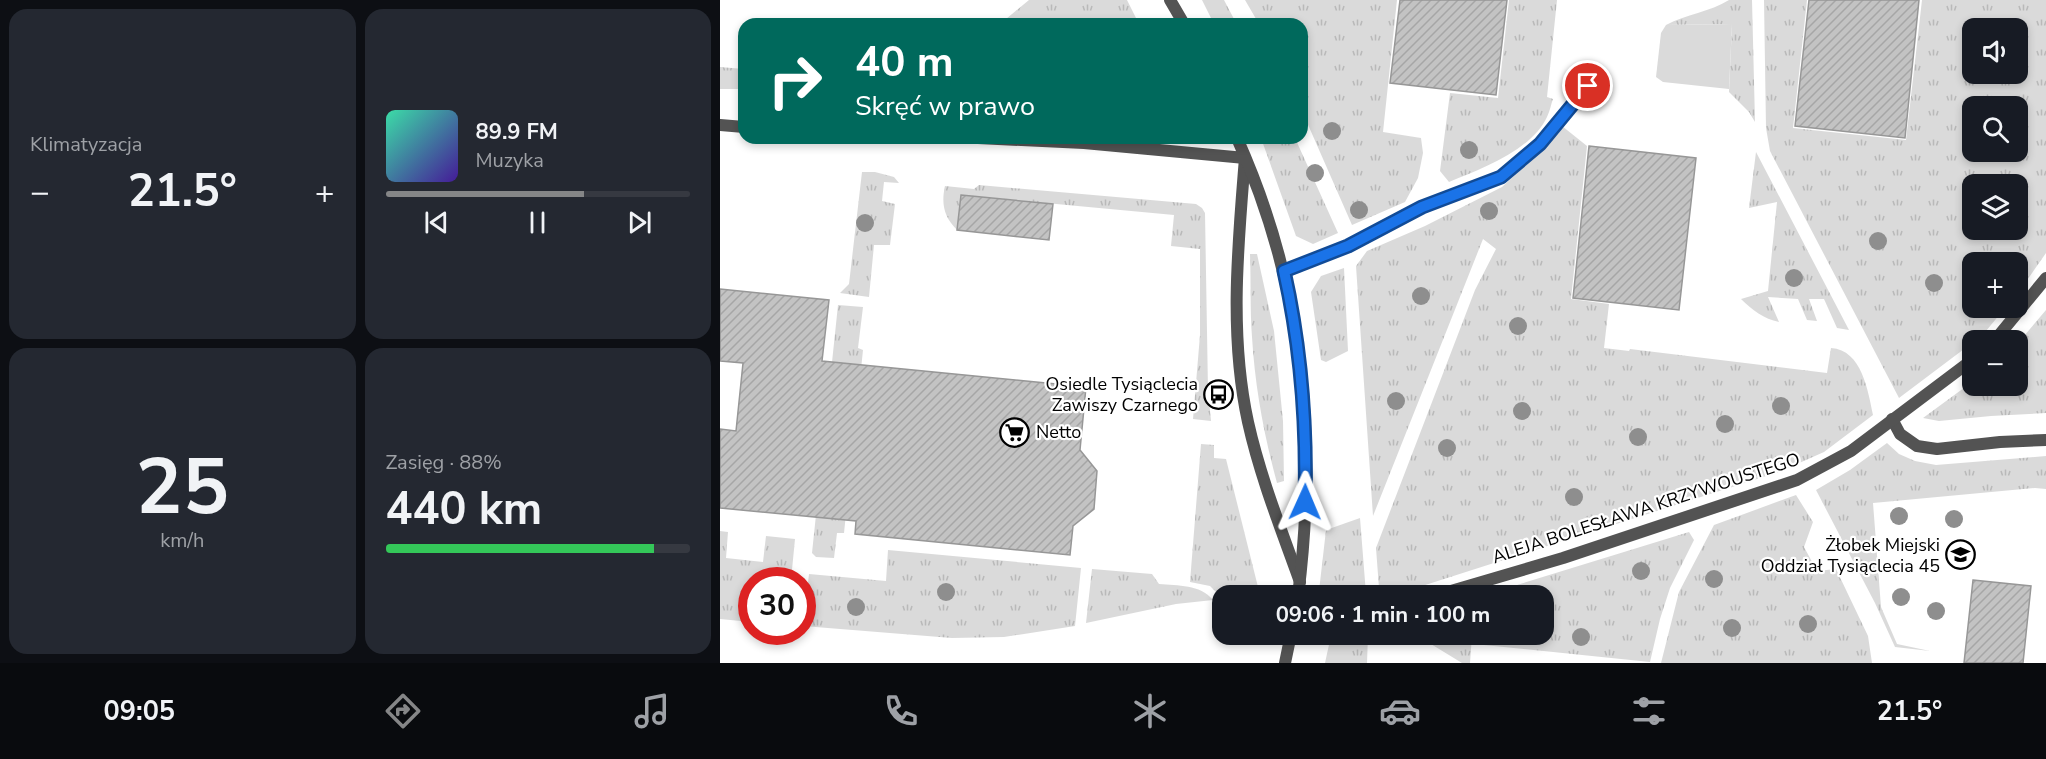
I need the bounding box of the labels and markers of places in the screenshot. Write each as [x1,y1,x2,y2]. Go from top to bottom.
pin [1562,60,1613,111]
place label: Osiedle Tysiąclecia Zawiszy Czarnego [1046,372,1198,417]
bus stop icon: Osiedle Tysiąclecia Zawiszy Czarnego [1203,378,1235,410]
supermarket icon: Netto [999,416,1031,448]
place label: Netto [1036,420,1081,444]
place label: Żłobek Miejski Oddział Tysiąclecia 45 [1761,533,1940,578]
school or university icon: Żłobek Miejski Oddział Tysiąclecia 45 [1945,539,1977,571]

